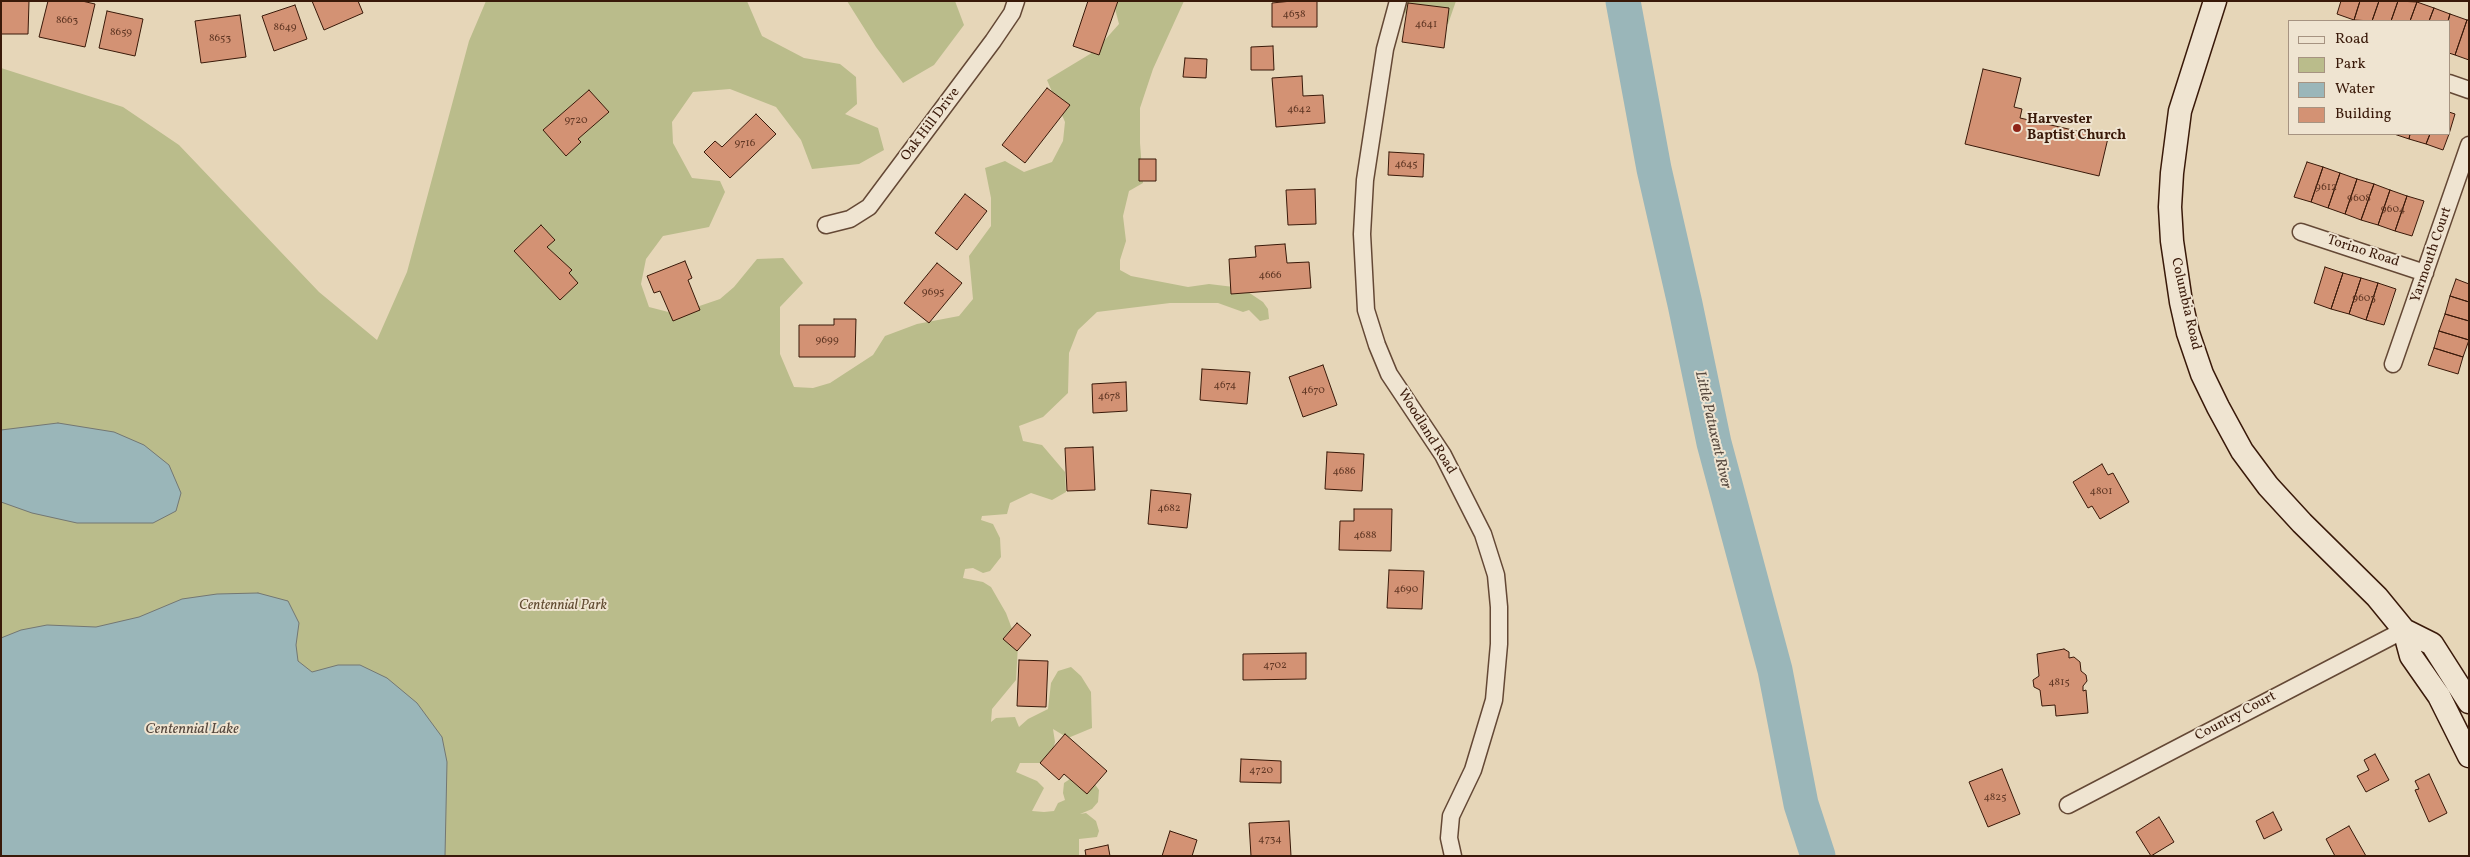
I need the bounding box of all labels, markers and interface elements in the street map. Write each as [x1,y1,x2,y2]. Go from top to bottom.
house number: 4638 [1282,8,1306,22]
house number: 8663 [56,14,78,28]
house number: 4641 [1415,18,1437,32]
legend [2288,20,2450,135]
house number: 8649 [274,21,296,35]
house number: 8659 [110,26,132,40]
text: Road [2335,29,2369,50]
house number: 8653 [209,32,231,46]
text: Park [2335,54,2366,75]
text: Water [2335,79,2375,100]
street label: Oak Hill Drive [898,85,964,165]
house number: 4642 [1287,103,1311,117]
text: Building [2335,104,2391,125]
place label: Harvester Baptist Church [2027,112,2126,144]
house number: 9720 [564,114,588,128]
marker: Harvester Baptist Church [2011,122,2023,134]
house number: 9716 [735,137,755,151]
house number: 4645 [1394,158,1418,172]
house number: 9612 [2315,181,2337,195]
house number: 9608 [2347,192,2371,206]
house number: 9604 [2381,203,2405,217]
street label: Yarmouth Court [2408,205,2456,305]
street label: Torino Road [2325,232,2401,272]
street label: Columbia Road [2166,256,2204,352]
house number: 4666 [1258,269,1282,283]
house number: 9695 [922,286,944,300]
house number: 9603 [2352,292,2376,306]
house number: 9699 [815,334,839,348]
water label: Little Patuxent River [1690,369,1734,491]
house number: 4674 [1214,379,1236,393]
house number: 4670 [1301,384,1325,398]
street label: Woodland Road [1393,386,1459,478]
house number: 4678 [1098,390,1120,404]
house number: 4686 [1332,465,1356,479]
house number: 4801 [2090,485,2112,499]
house number: 4682 [1157,502,1181,516]
house number: 4688 [1353,529,1377,543]
house number: 4690 [1394,583,1418,597]
park label: Centennial Park [519,598,607,614]
house number: 4702 [1263,659,1287,673]
house number: 4815 [2048,676,2070,690]
street label: Country Court [2193,689,2279,745]
water label: Centennial Lake [145,721,239,739]
house number: 4720 [1249,764,1273,778]
house number: 4825 [1983,791,2007,805]
house number: 4734 [1258,833,1282,847]

